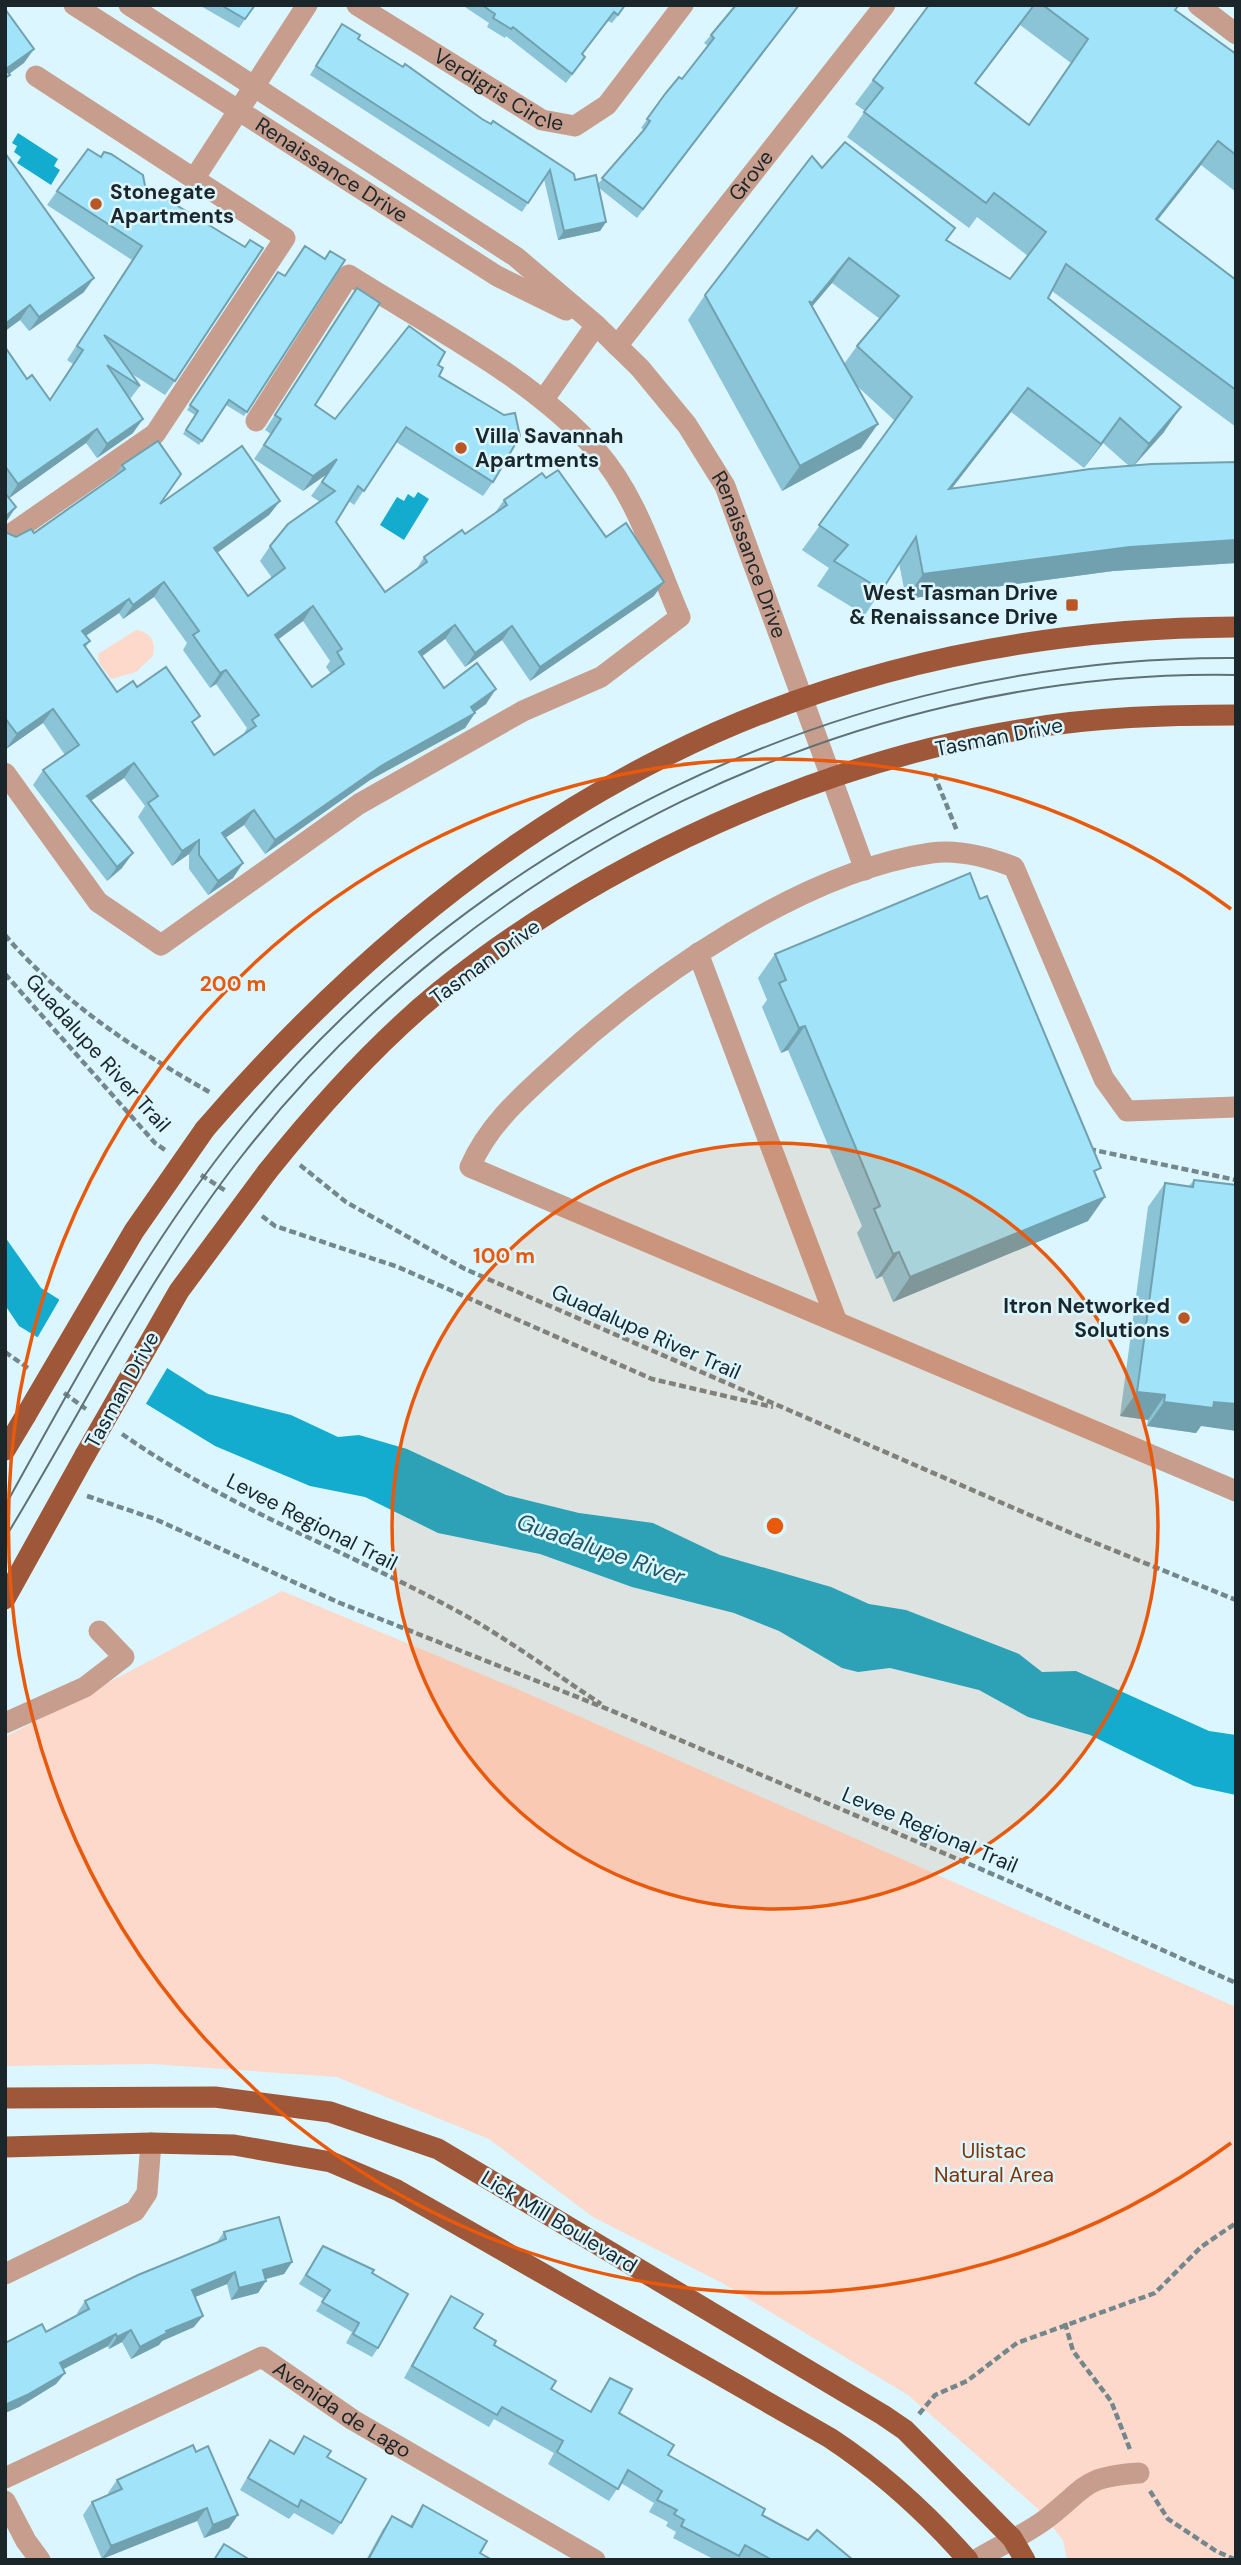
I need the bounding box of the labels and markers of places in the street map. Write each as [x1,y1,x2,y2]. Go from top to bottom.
place label: Stonegate Apartments [110,178,234,230]
marker: Stonegate Apartments [88,196,104,212]
place label: Villa Savannah Apartments [475,422,623,474]
marker: Villa Savannah Apartments [453,440,469,456]
place label: West Tasman Drive & Renaissance Drive [849,579,1058,631]
marker: West Tasman Drive & Renaissance Drive [1064,597,1080,613]
place label: Itron Networked Solutions [1003,1292,1170,1344]
marker: Itron Networked Solutions [1176,1310,1192,1326]
centre of rings [763,1514,787,1538]

